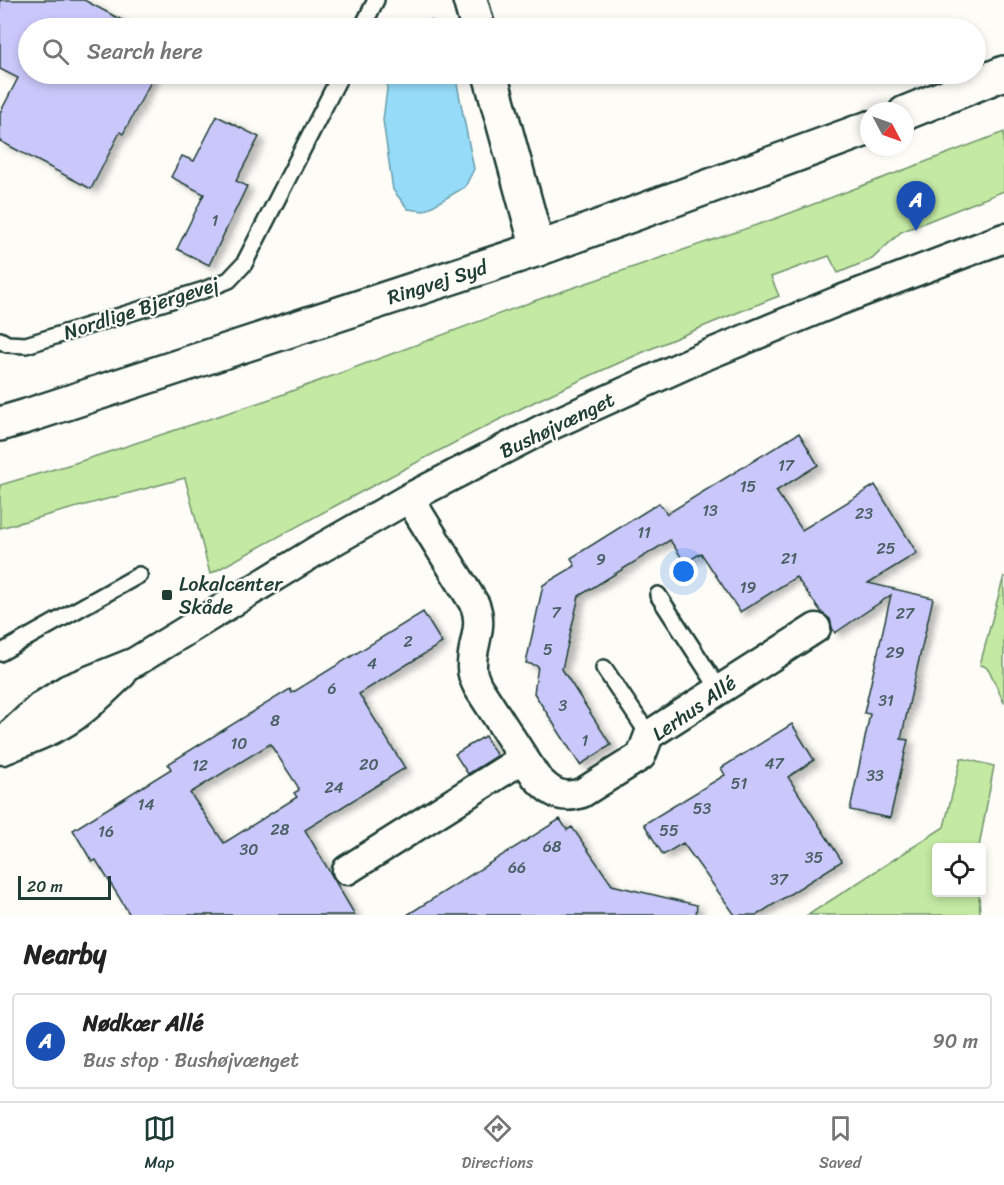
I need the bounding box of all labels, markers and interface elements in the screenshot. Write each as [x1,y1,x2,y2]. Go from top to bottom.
search box [18,18,986,84]
text: Search here [87,32,203,71]
icon: search [39,35,72,68]
north arrow [860,102,914,156]
pin: A [896,182,936,231]
house number: 1 [212,206,219,235]
street label: Ringvej Syd [383,249,493,315]
street label: Nordlige Bjergevej [59,266,225,350]
street label: Bushøjvænget [494,382,621,468]
house number: 17 [778,451,795,480]
house number: 15 [740,472,757,501]
house number: 13 [702,496,718,525]
house number: 23 [855,499,873,528]
house number: 11 [637,518,651,547]
house number: 25 [876,534,896,563]
house number: 21 [781,544,797,573]
house number: 9 [596,545,606,574]
your location [669,557,698,586]
place label: Lokalcenter Skåde [179,567,283,625]
house number: 19 [740,573,757,602]
marker: Lokalcenter Skåde [160,588,174,602]
house number: 7 [551,598,561,627]
house number: 27 [896,599,915,628]
house number: 2 [403,627,413,656]
house number: 5 [543,635,553,664]
house number: 29 [885,638,905,667]
house number: 4 [367,649,377,678]
street label: Lerhus Allé [644,666,744,751]
house number: 6 [327,674,337,703]
house number: 31 [878,686,894,715]
house number: 3 [559,691,568,720]
house number: 8 [270,706,280,735]
house number: 1 [582,726,589,755]
house number: 10 [231,729,247,758]
house number: 47 [764,749,784,778]
house number: 20 [359,750,379,779]
house number: 12 [192,751,208,780]
house number: 33 [866,761,884,790]
house number: 51 [731,769,747,798]
house number: 24 [324,773,344,802]
house number: 14 [138,790,154,819]
house number: 53 [693,794,711,823]
house number: 28 [271,815,290,844]
house number: 55 [659,816,679,845]
house number: 16 [98,817,114,846]
house number: 68 [543,832,562,861]
house number: 30 [240,835,258,864]
house number: 35 [805,843,824,872]
map controls [932,843,986,897]
button: locate [932,843,986,897]
house number: 66 [508,853,526,882]
house number: 37 [770,865,789,894]
text: 20 m [27,872,63,901]
scale bar [18,873,111,900]
text: Nearby [24,931,106,977]
text: Nødkær Allé [83,1004,204,1043]
text: A [39,1024,52,1059]
text: 90 m [933,1024,978,1059]
text: Bus stop · Bushøjvænget [83,1043,299,1078]
tab: Map [143,1112,176,1177]
tab: Directions [462,1112,533,1177]
tab: Saved [819,1112,861,1177]

